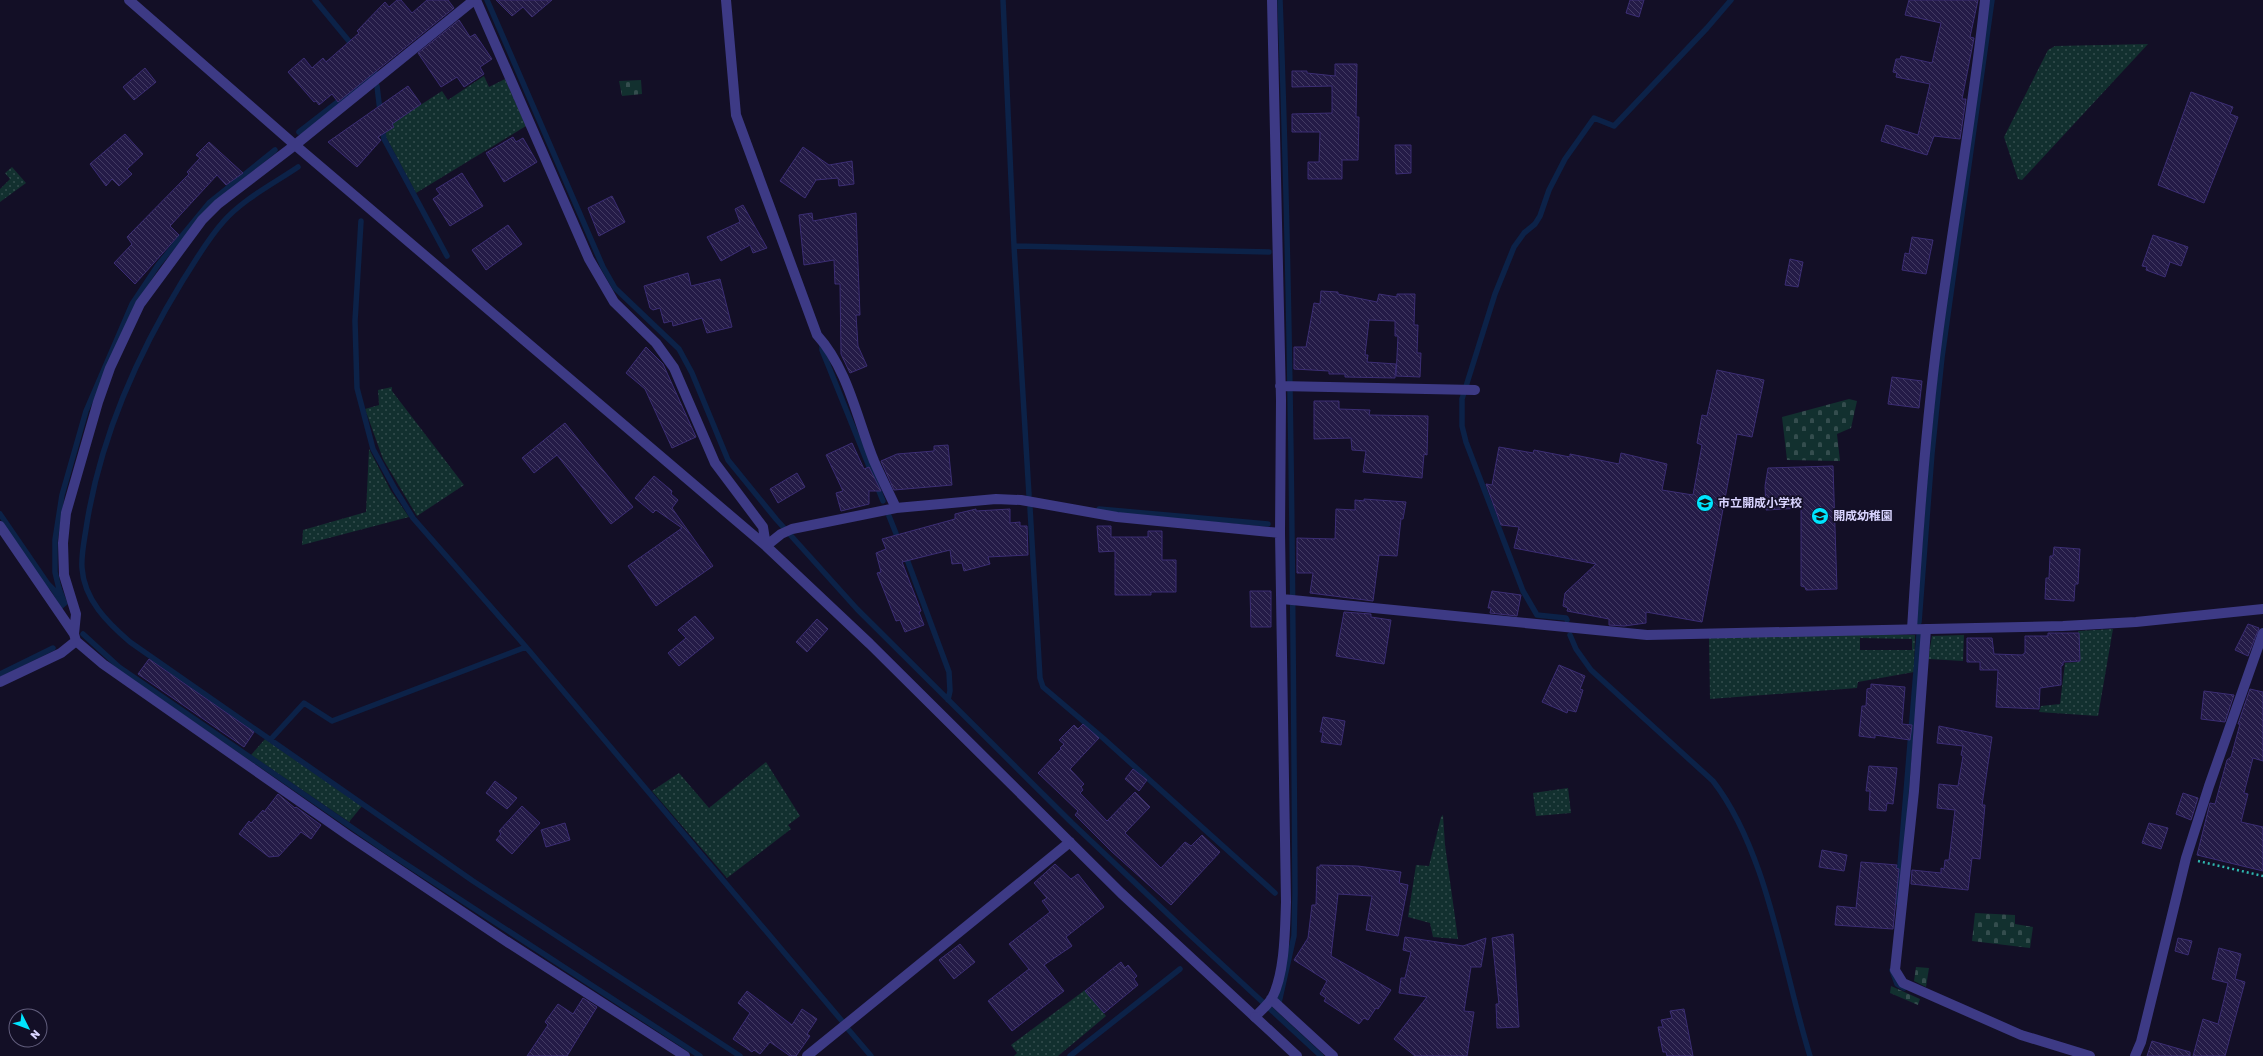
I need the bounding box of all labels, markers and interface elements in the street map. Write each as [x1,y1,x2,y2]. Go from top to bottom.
school or university icon: 市立開成小学校 [1695,493,1715,513]
place label: 市立開成小学校 [1718,496,1802,510]
school or university icon: 開成幼稚園 [1810,506,1830,526]
place label: 開成幼稚園 [1833,509,1893,523]
north arrow [8,1008,48,1048]
text: N [28,1027,43,1042]

